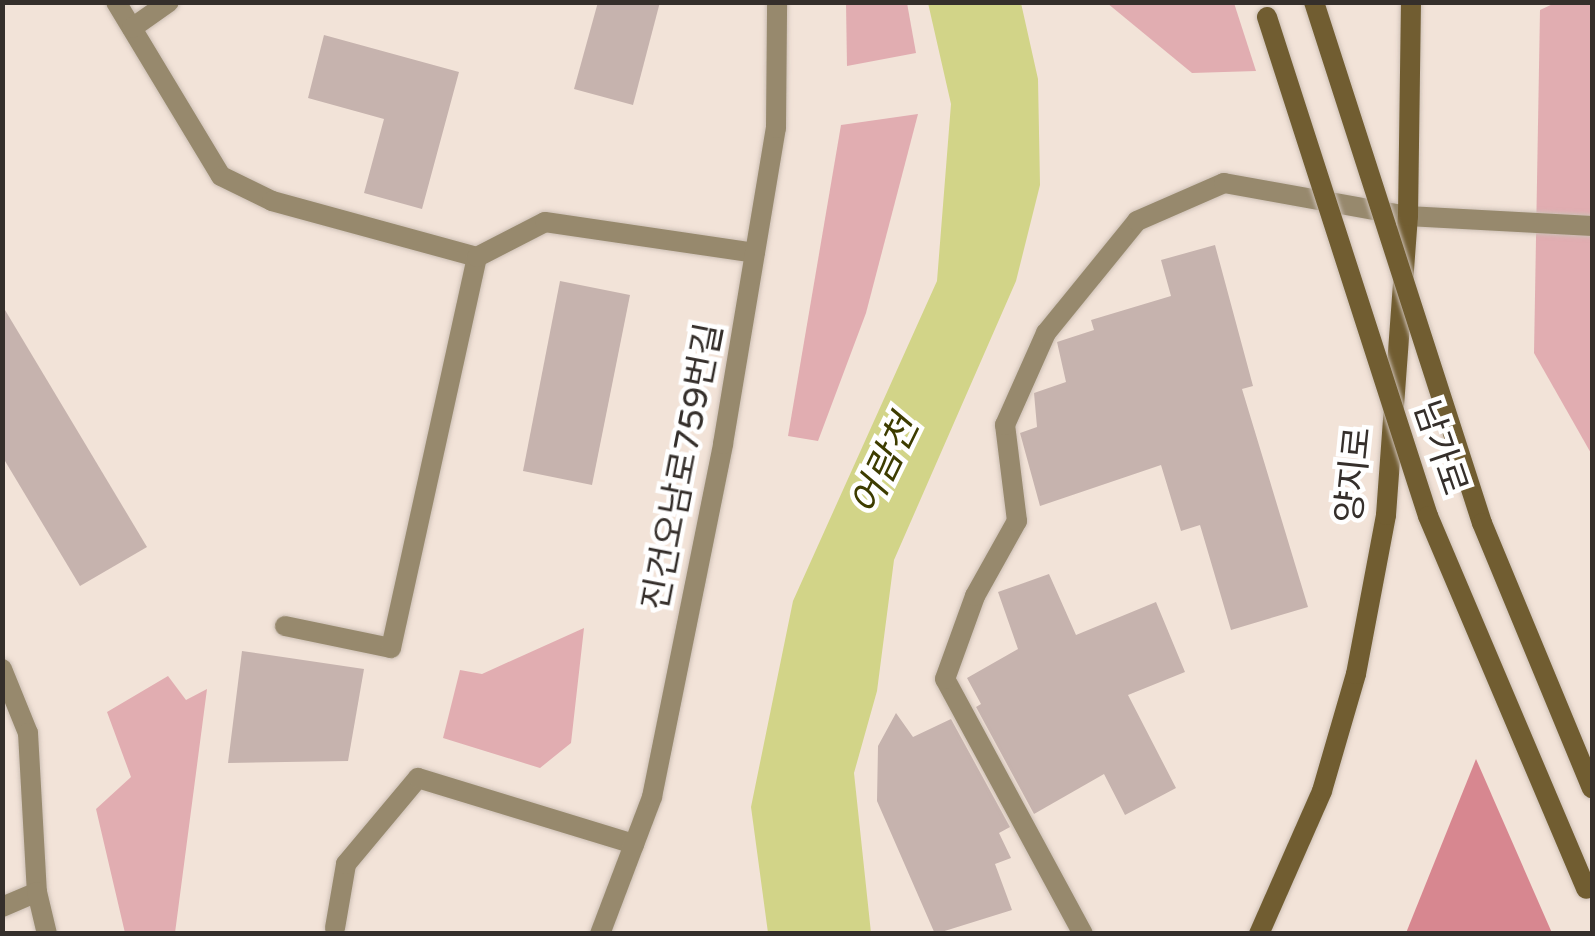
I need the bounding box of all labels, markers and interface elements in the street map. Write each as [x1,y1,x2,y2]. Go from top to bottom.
street label: 진건오남로759번길 [635,320,731,614]
street label: 남가로 [1404,395,1476,501]
water label: 어람천 [843,409,929,523]
street label: 양지로 [1328,425,1380,525]

